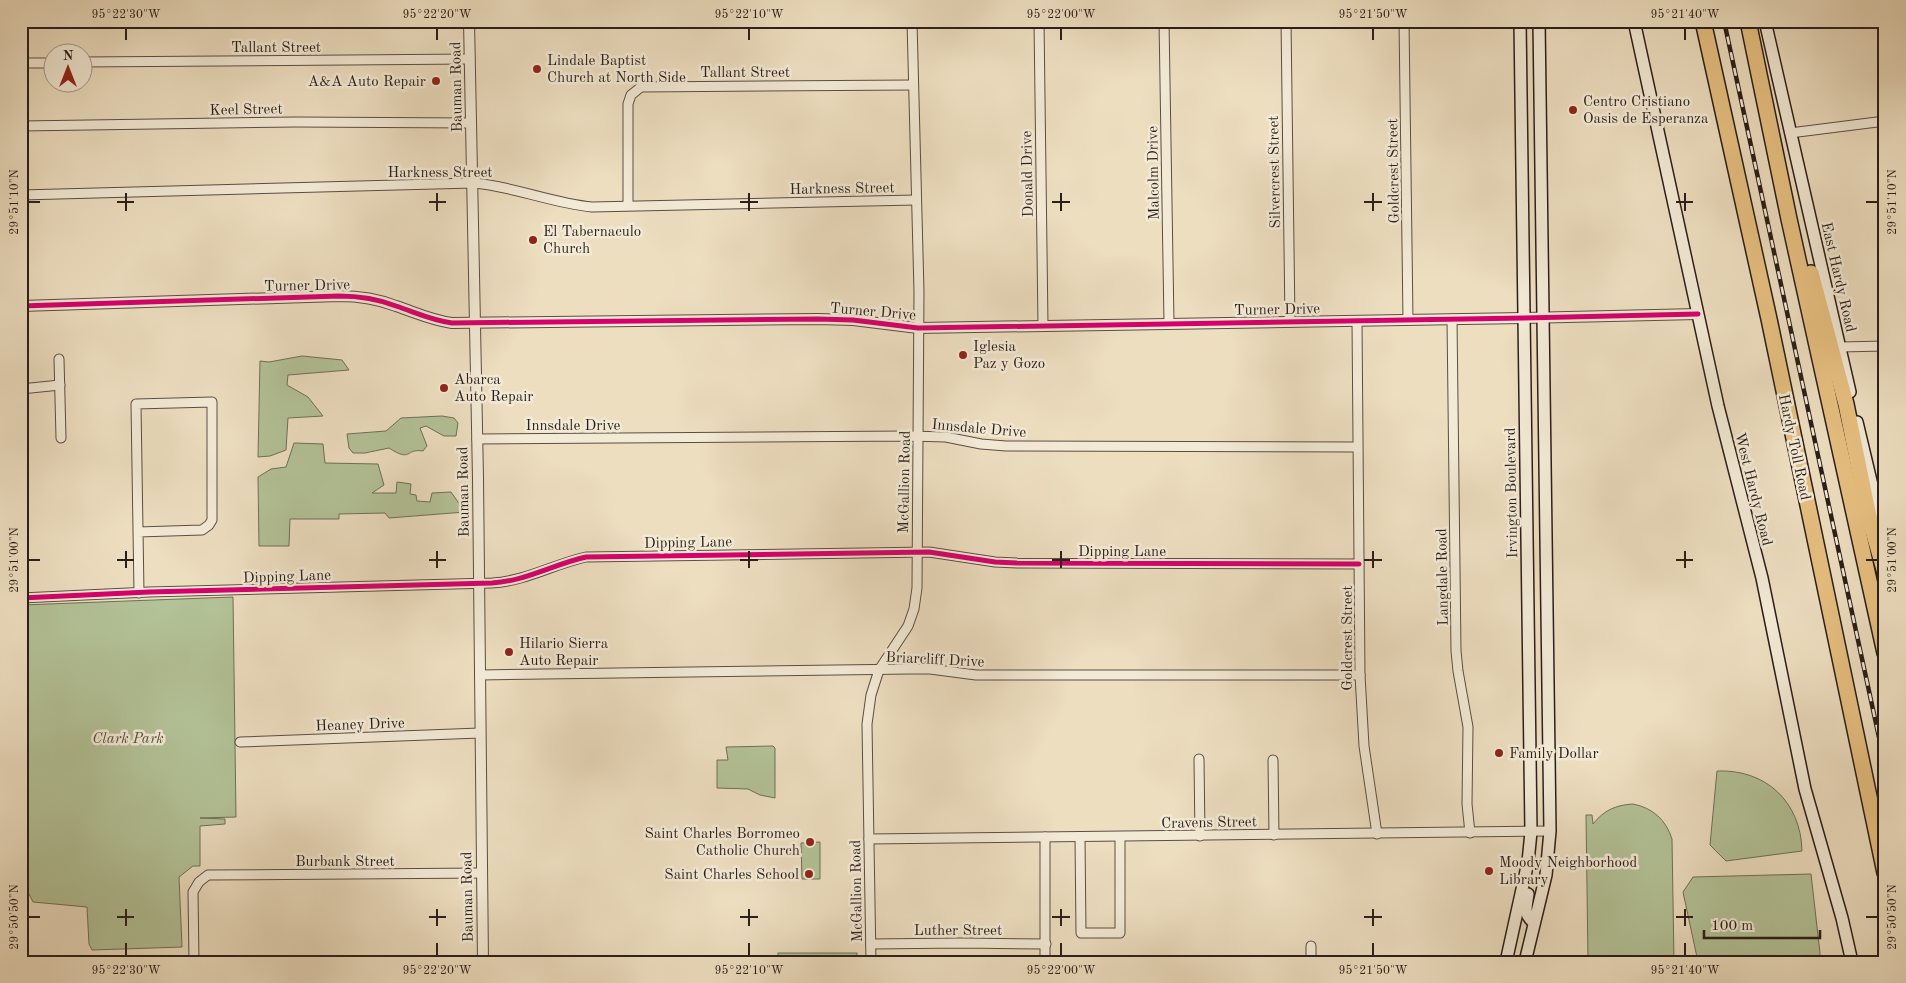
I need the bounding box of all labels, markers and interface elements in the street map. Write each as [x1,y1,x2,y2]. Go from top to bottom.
text: 95°22'30"W [91,8,161,21]
text: 95°22'20"W [402,8,472,21]
text: 95°22'10"W [714,8,784,21]
text: 95°22'00"W [1026,8,1096,21]
text: 95°21'50"W [1338,8,1408,21]
text: 95°21'40"W [1650,8,1720,21]
street label: Tallant Street [231,41,321,56]
street label: Bauman Road [449,41,466,133]
north arrow [42,42,92,92]
text: N [63,49,74,63]
place label: Lindale Baptist Church at North Side [547,54,686,86]
marker: Lindale Baptist Church at North Side [531,63,543,75]
street label: Tallant Street [700,66,790,81]
place label: A&A Auto Repair [308,75,426,90]
marker: A&A Auto Repair [430,75,442,87]
place label: Centro Cristiano Oasis de Esperanza [1583,95,1709,127]
street label: Keel Street [209,102,283,119]
marker: Centro Cristiano Oasis de Esperanza [1567,104,1579,116]
street label: Silvercrest Street [1267,115,1284,229]
street label: Goldcrest Street [1386,118,1403,224]
street label: Malcolm Drive [1146,126,1163,220]
street label: Donald Drive [1020,130,1037,217]
street label: Harkness Street [387,166,493,181]
text: 29°51'10"N [8,169,21,235]
text: 29°51'10"N [1886,169,1899,235]
street label: Harkness Street [789,181,895,198]
street label: East Hardy Road [1818,221,1858,334]
place label: El Tabernaculo Church [543,225,641,257]
marker: El Tabernaculo Church [527,234,539,246]
street label: Turner Drive [264,278,350,295]
street label: Turner Drive [829,301,917,324]
street label: Turner Drive [1234,302,1320,319]
place label: Iglesia Paz y Gozo [973,340,1045,372]
marker: Iglesia Paz y Gozo [957,349,969,361]
place label: Abarca Auto Repair [454,373,533,405]
marker: Abarca Auto Repair [438,382,450,394]
street label: Hardy Toll Road [1775,393,1812,502]
street label: Innsdale Drive [931,418,1027,441]
street label: Innsdale Drive [525,419,621,434]
street label: Irvington Boulevard [1504,427,1521,559]
street label: McGallion Road [897,430,914,533]
street label: West Hardy Road [1731,431,1774,548]
street label: Bauman Road [456,446,473,538]
text: 29°51'00"N [8,527,21,593]
text: 29°51'00"N [1886,527,1899,593]
street label: Langdale Road [1435,528,1452,626]
street label: Dipping Lane [644,535,732,552]
street label: Dipping Lane [1078,545,1166,560]
street label: Dipping Lane [243,568,331,587]
street label: Goldcrest Street [1341,585,1356,691]
place label: Hilario Sierra Auto Repair [519,637,609,669]
marker: Hilario Sierra Auto Repair [503,646,515,658]
street label: Briarcliff Drive [885,650,985,671]
street label: Heaney Drive [315,716,405,735]
park label: Clark Park [92,732,164,747]
marker: Family Dollar [1493,747,1505,759]
place label: Family Dollar [1509,747,1599,762]
street label: Cravens Street [1161,815,1257,832]
place label: Saint Charles Borromeo Catholic Church [644,827,800,859]
marker: Saint Charles Borromeo Catholic Church [804,836,816,848]
street label: McGallion Road [849,839,866,942]
street label: Bauman Road [460,851,477,943]
street label: Burbank Street [295,855,395,870]
place label: Moody Neighborhood Library [1499,856,1638,888]
marker: Moody Neighborhood Library [1483,865,1495,877]
place label: Saint Charles School [664,868,799,883]
marker: Saint Charles School [803,868,815,880]
text: 29°50'50"N [8,884,21,950]
text: 29°50'50"N [1886,884,1899,950]
scale bar [1704,908,1820,940]
text: 100 m [1711,919,1753,934]
street label: Luther Street [914,924,1002,939]
text: 95°22'30"W [91,964,161,977]
text: 95°22'20"W [402,964,472,977]
text: 95°22'10"W [714,964,784,977]
text: 95°22'00"W [1026,964,1096,977]
text: 95°21'50"W [1338,964,1408,977]
text: 95°21'40"W [1650,964,1720,977]

